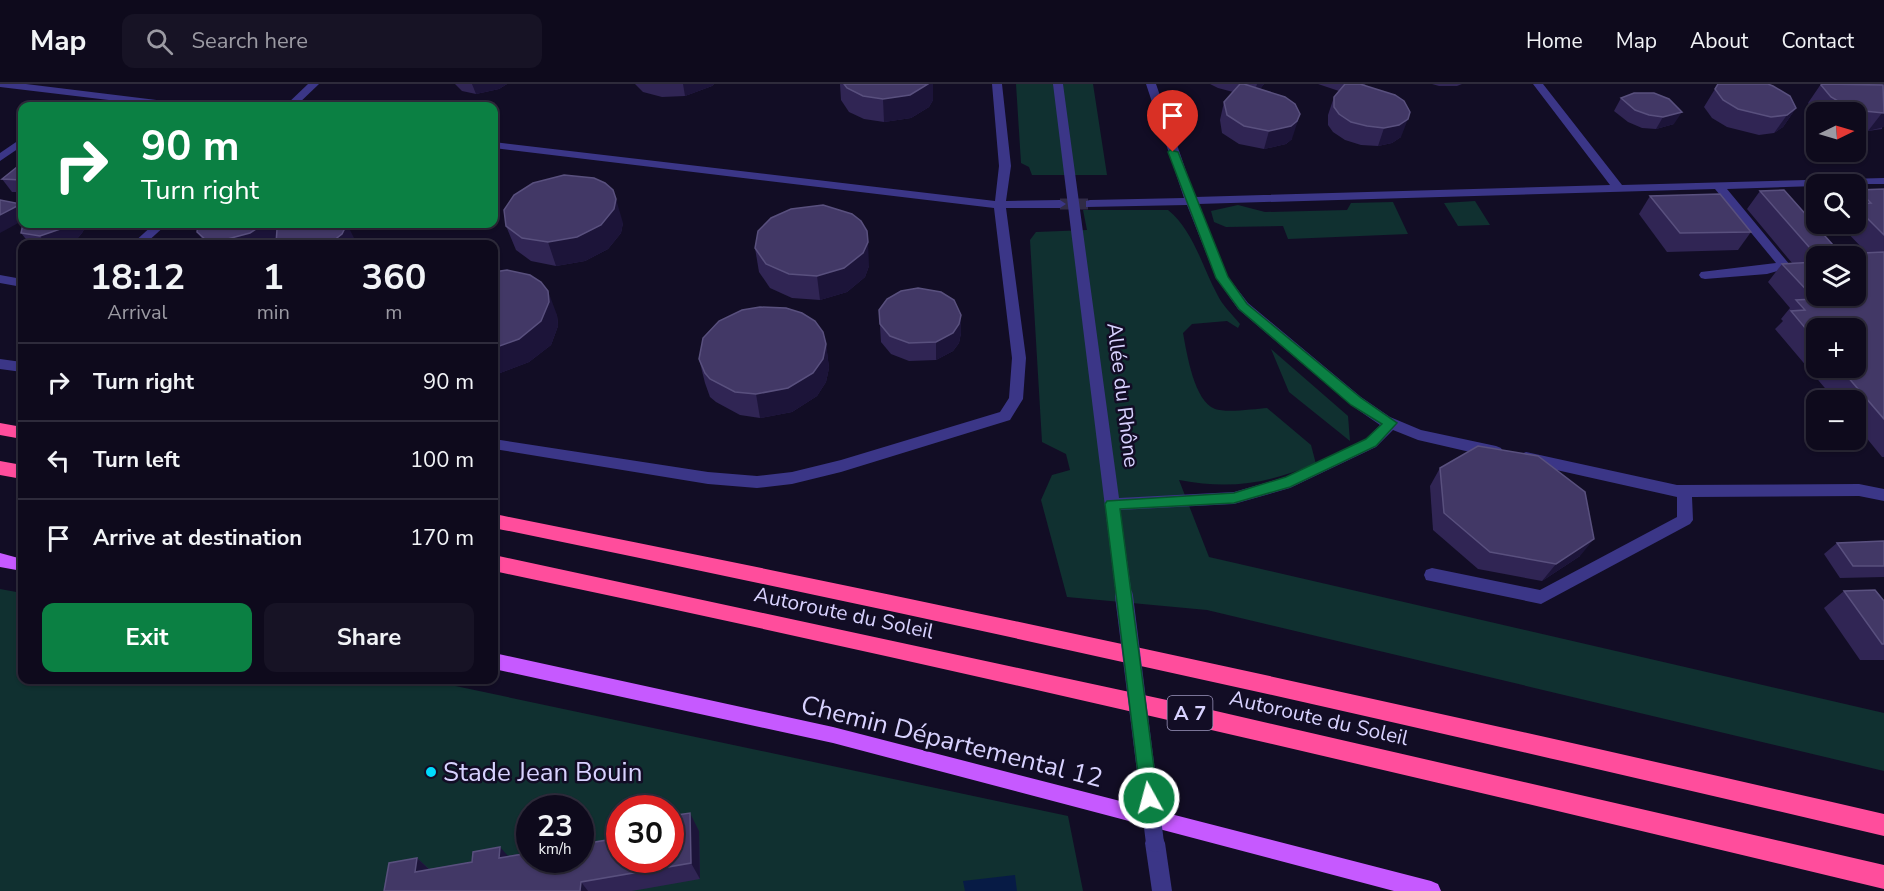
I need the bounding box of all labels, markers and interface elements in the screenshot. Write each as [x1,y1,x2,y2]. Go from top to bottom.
search box [122,14,542,68]
text: Map [30,22,86,60]
icon: search [143,25,176,58]
text: Search here [191,26,308,56]
text: Home [1526,27,1583,55]
text: Map [1616,27,1657,55]
text: About [1690,27,1748,55]
text: Contact [1781,27,1854,55]
pin [1147,90,1198,152]
icon: arrive [1156,99,1189,132]
north arrow [1806,102,1866,162]
map controls [1806,102,1866,450]
text: 90 m [141,118,240,175]
icon: right [42,126,120,204]
text: Turn right [141,172,259,209]
button: search [1806,174,1866,234]
button: layers [1806,246,1866,306]
text: 18:12 [90,253,185,302]
text: 1 [262,253,284,302]
text: 360 [361,253,426,302]
text: Arrival [107,299,167,326]
text: min [257,299,290,326]
text: m [385,299,402,326]
button: + [1806,318,1866,378]
street label: Allée du Rhône [1100,321,1146,469]
icon: right [42,366,75,399]
text: Turn right [93,367,194,397]
text: 90 m [423,367,474,397]
button: − [1806,390,1866,450]
icon: left [42,444,75,477]
text: Turn left [93,445,180,475]
text: 100 m [410,445,474,475]
icon: arrive [42,522,75,555]
text: Arrive at destination [93,523,302,553]
text: 170 m [410,523,474,553]
street label: Autoroute du Soleil [752,580,937,646]
button: Exit [42,603,252,672]
button: Share [264,603,474,672]
street label: Autoroute du Soleil [1227,684,1412,752]
street label: Chemin Départemental 12 [797,687,1107,796]
road number: A 7 [1168,696,1212,730]
place label: Stade Jean Bouin [443,755,642,790]
marker: Stade Jean Bouin [424,765,438,779]
position arrow [1117,766,1181,830]
speed limit sign: 30 [606,795,684,873]
text: 23 [537,806,573,847]
text: km/h [538,839,572,859]

